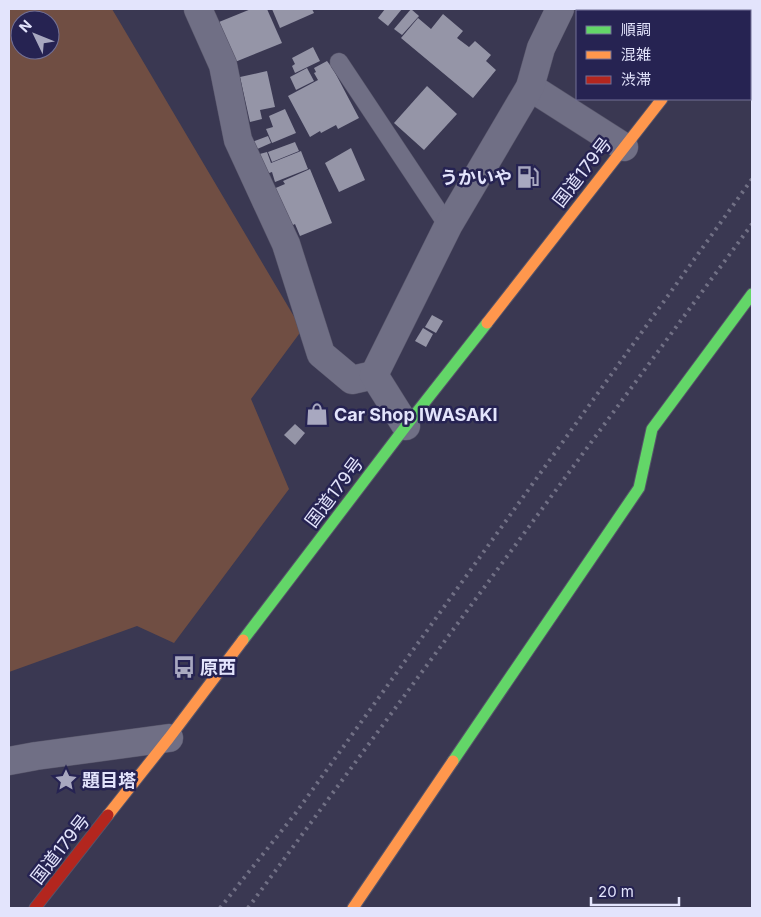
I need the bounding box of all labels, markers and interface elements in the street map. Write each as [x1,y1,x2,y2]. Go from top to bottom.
north arrow [10,10,60,60]
legend [576,10,751,100]
text: N [15,16,35,35]
text: 順調 [621,20,651,39]
text: 混雑 [621,45,651,64]
text: 渋滞 [621,70,651,89]
street label: 国道179号 [548,133,616,211]
fuel station icon: うかいや [515,164,541,190]
place label: うかいや [440,167,512,188]
shop icon: Car Shop IWASAKI [304,401,330,427]
place label: Car Shop IWASAKI [334,404,498,425]
street label: 国道179号 [301,453,367,531]
bus stop icon: 原西 [171,654,197,680]
place label: 原西 [200,657,236,678]
place icon: 題目塔 [53,767,79,793]
place label: 題目塔 [82,770,136,791]
street label: 国道179号 [26,810,94,888]
scale bar [591,874,678,906]
text: 20 m [598,882,634,901]

